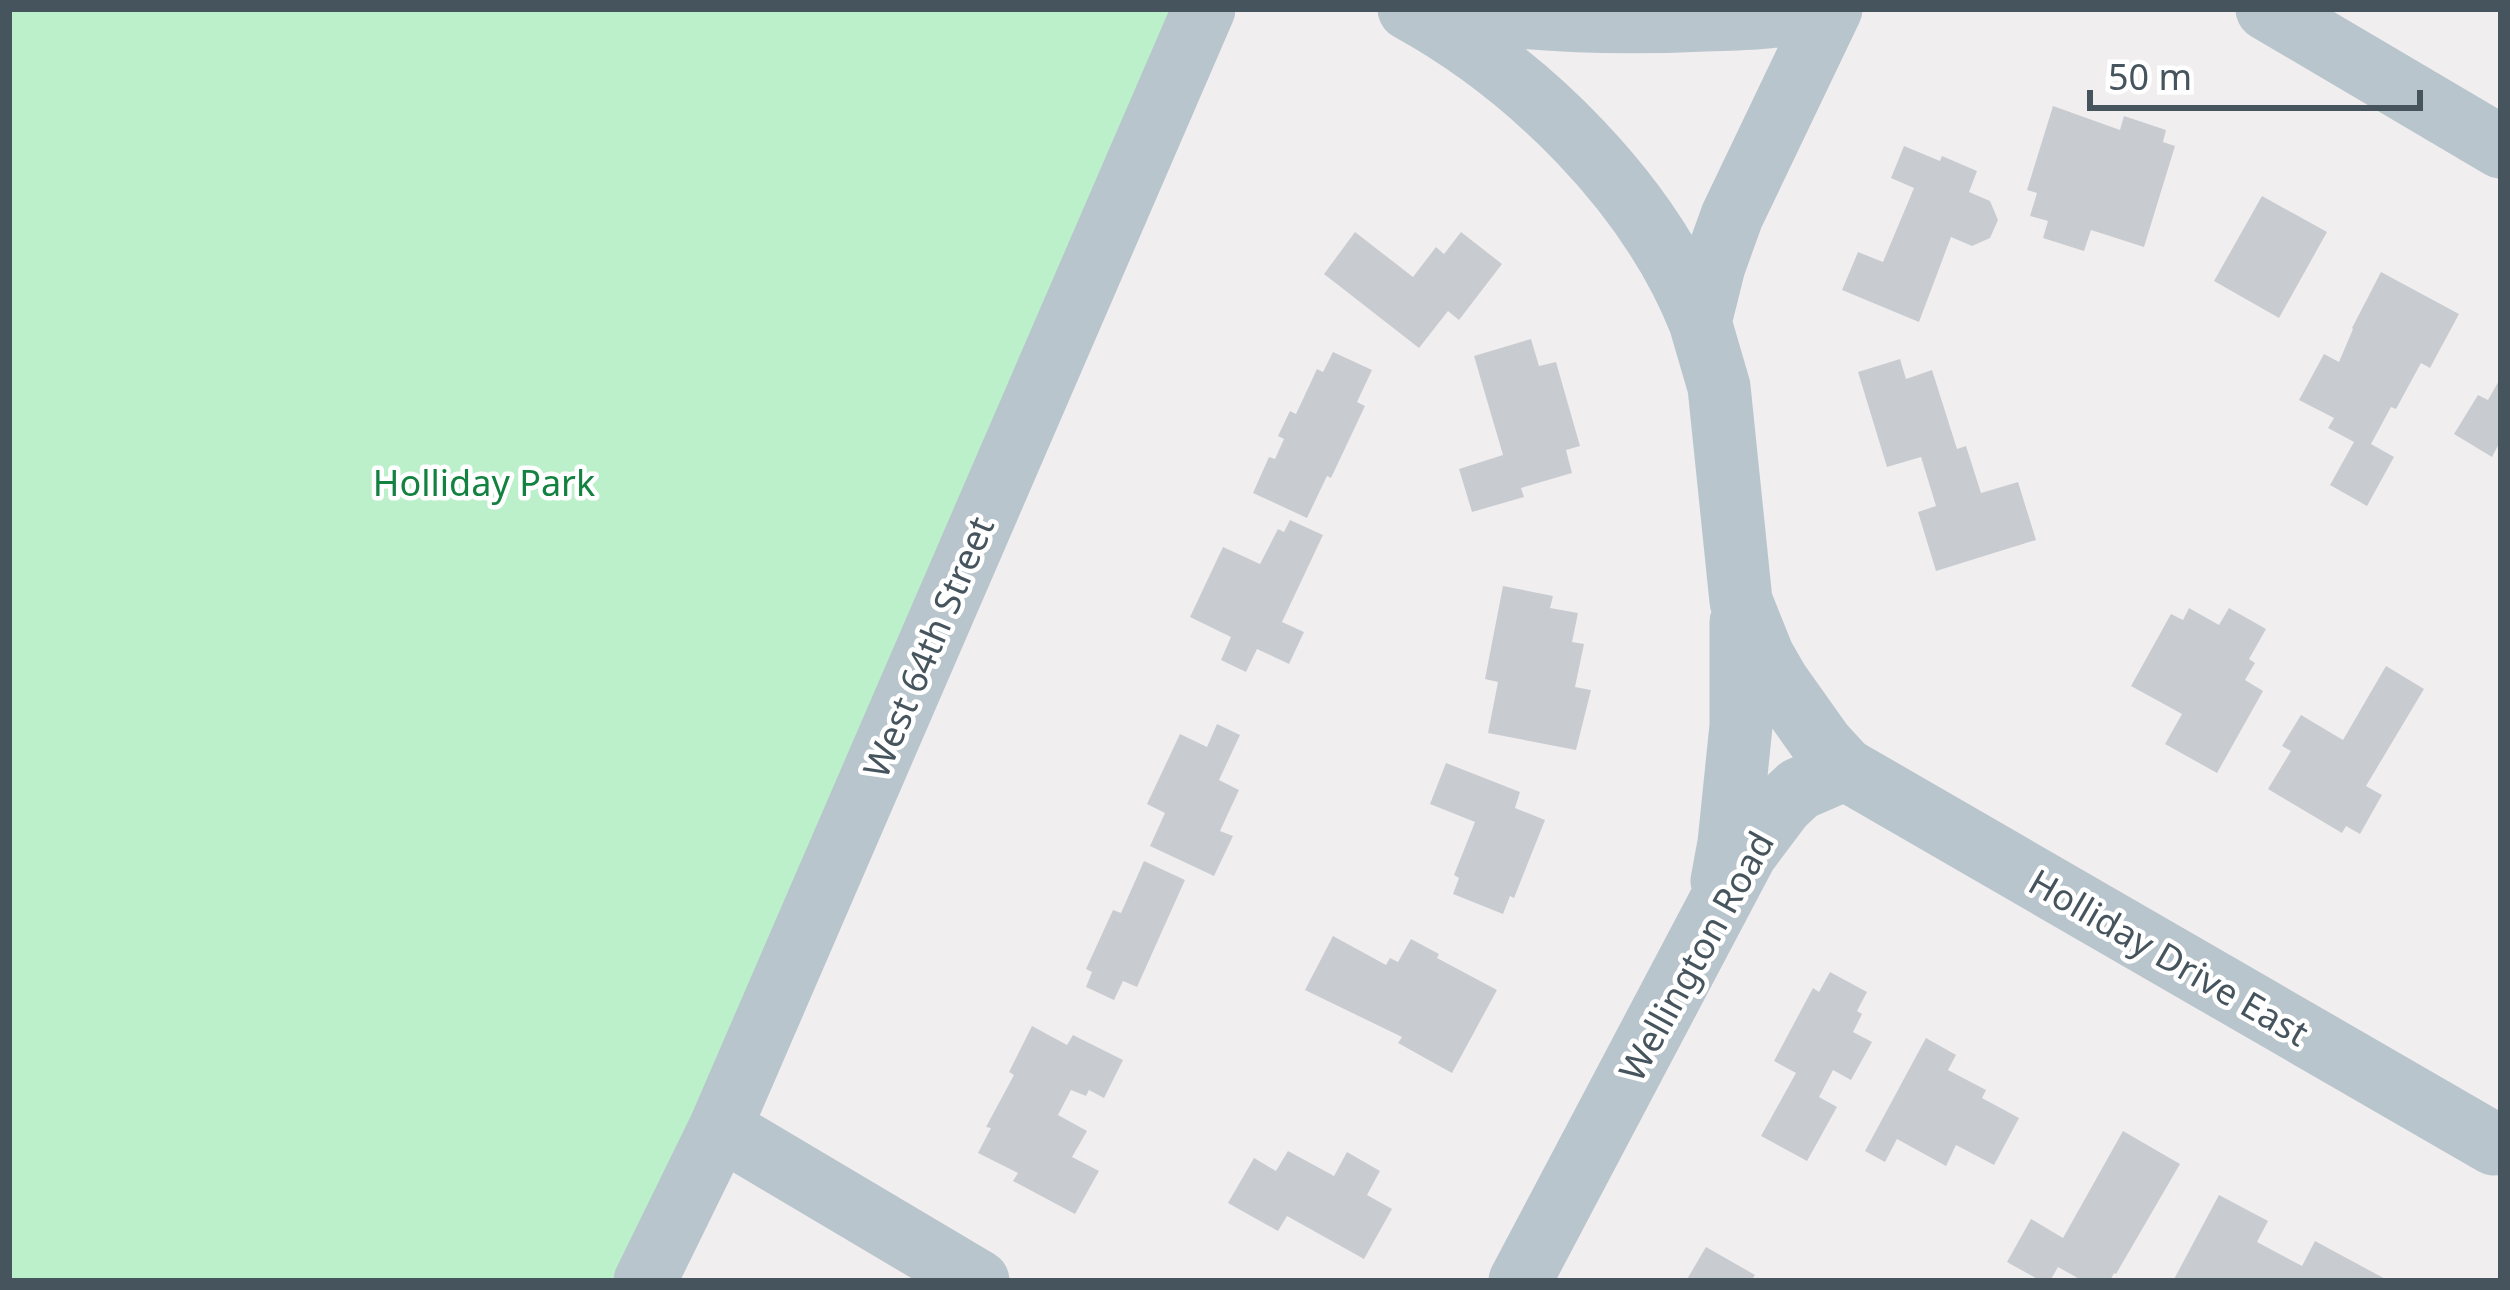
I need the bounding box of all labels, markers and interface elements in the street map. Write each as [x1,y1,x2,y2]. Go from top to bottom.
scale bar [2090,36,2420,110]
text: 50 m [2108,52,2192,101]
park label: Holliday Park [373,458,595,507]
street label: West 64th Street [851,509,1005,785]
street label: Wellington Road [1607,822,1785,1090]
street label: Holliday Drive East [2020,857,2318,1057]

